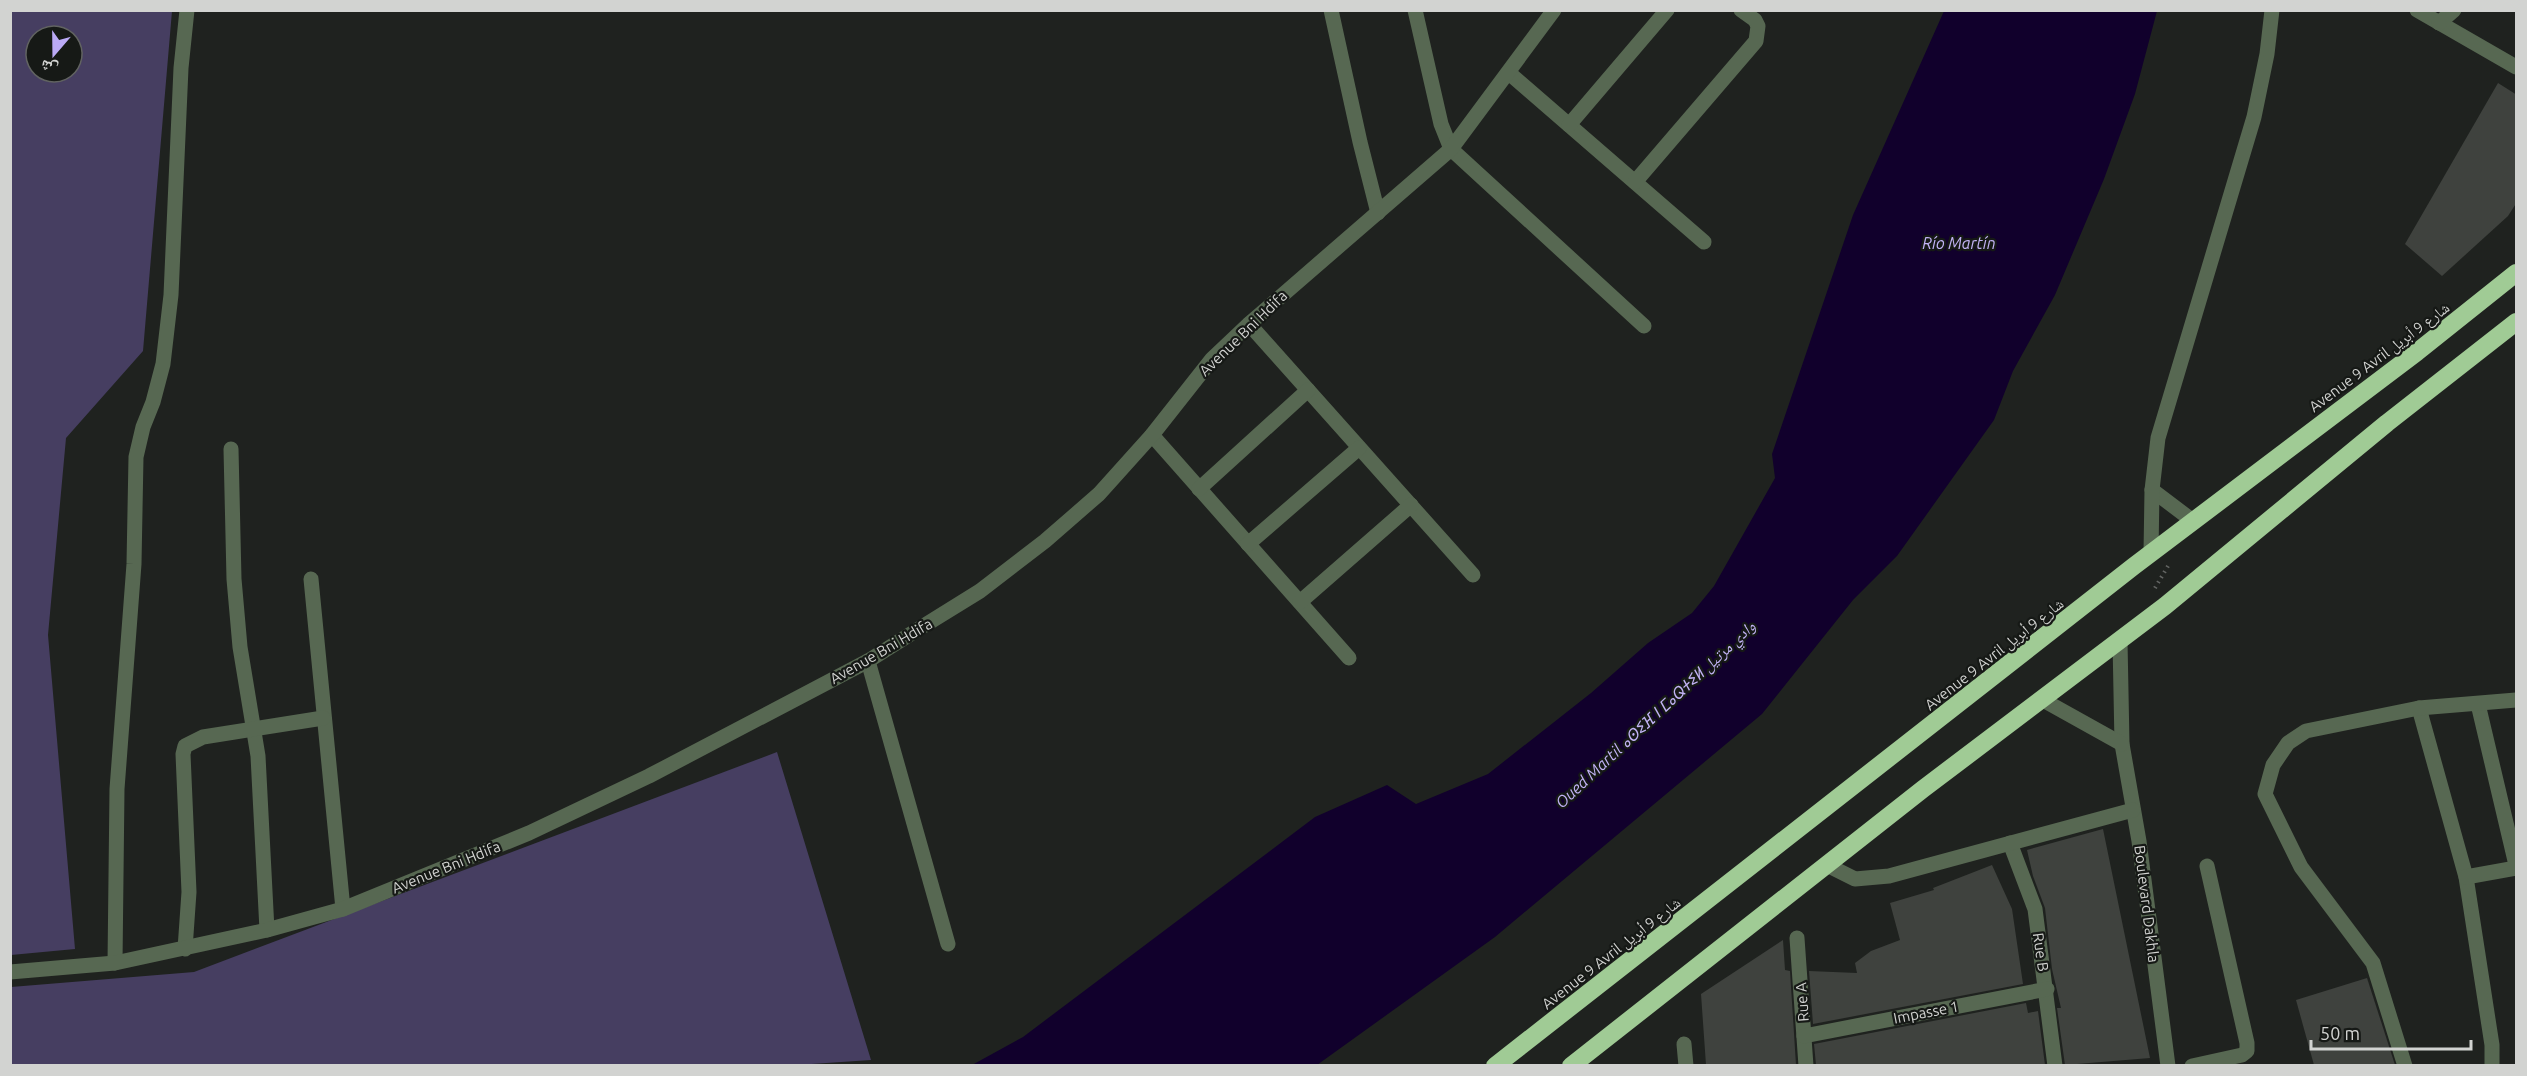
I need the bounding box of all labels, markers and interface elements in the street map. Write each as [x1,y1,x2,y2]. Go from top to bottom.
north arrow [24,24,84,84]
text: ش [38,56,60,79]
water label: Río Martín [1922,234,1996,252]
street label: Avenue Bni Hdifa [1196,287,1290,379]
street label: Avenue 9 Avril شارع 9 أبريل [2306,299,2454,417]
street label: Avenue 9 Avril شارع 9 أبريل [1921,595,2068,715]
street label: Avenue Bni Hdifa [827,615,935,687]
water label: Oued Martil ⴰⵙⵉⴼ ⵏ ⵎⴰⵕⵜⵉⵍ وادي مرتيل [1552,616,1762,814]
street label: Avenue Bni Hdifa [389,837,503,897]
street label: Boulevard Dakhla [2131,844,2163,964]
street label: Avenue 9 Avril شارع 9 أبريل [1538,894,1685,1014]
street label: Rue B [2030,931,2052,973]
street label: Rue A [1792,982,1812,1022]
street label: Impasse 1 [1892,997,1960,1027]
scale bar [2311,1013,2472,1051]
text: 50 m [2320,1023,2360,1043]

